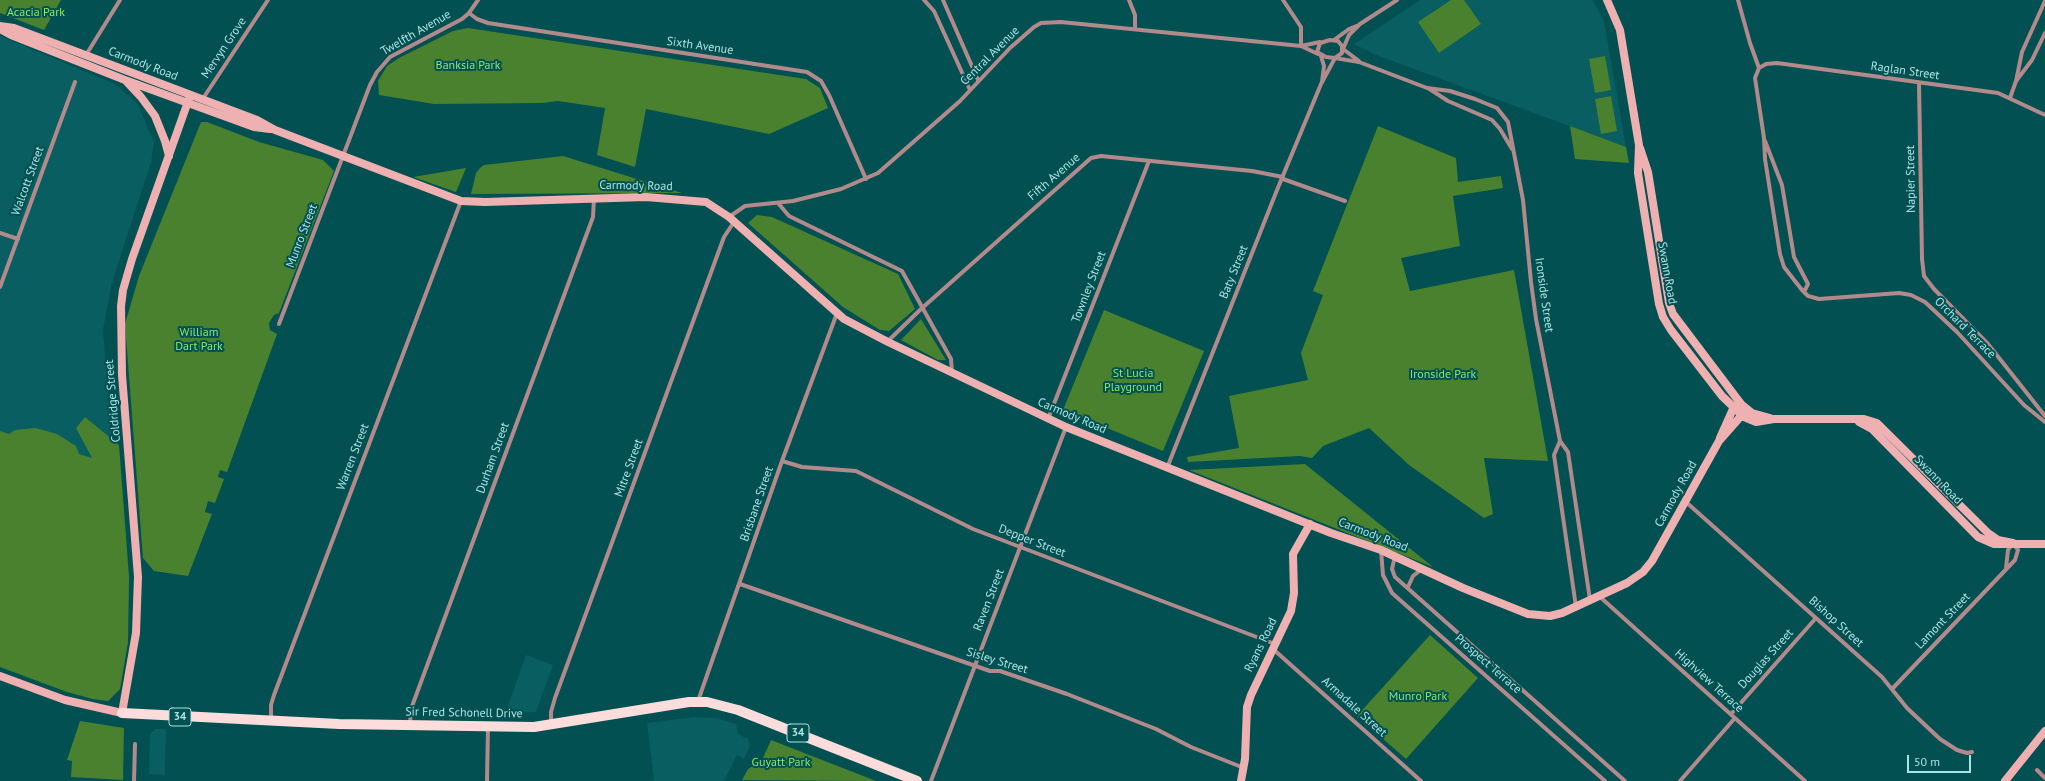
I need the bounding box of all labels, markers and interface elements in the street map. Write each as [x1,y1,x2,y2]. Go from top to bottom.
park label: Acacia Park [7,6,65,20]
street label: Twelfth Avenue [378,7,454,59]
street label: Mervyn Grove [198,15,250,81]
street label: Central Avenue [958,24,1022,88]
street label: Sixth Avenue [666,34,734,58]
street label: Carmody Road [106,44,180,84]
park label: Banksia Park [436,59,500,73]
street label: Raglan Street [1870,59,1940,83]
street label: Walcott Street [9,144,47,218]
street label: Napier Street [1903,145,1919,213]
street label: Fifth Avenue [1025,150,1083,204]
street label: Carmody Road [599,178,673,194]
street label: Munro Street [283,202,321,270]
street label: Swann Road [1654,241,1680,305]
street label: Baty Street [1217,243,1251,301]
street label: Townley Street [1069,249,1109,325]
street label: Ironside Street [1532,257,1556,333]
street label: Orchard Terrace [1931,294,1999,362]
park label: William Dart Park [175,326,223,354]
street label: Coldridge Street [102,359,124,443]
park label: St Lucia Playground [1104,367,1162,395]
park label: Ironside Park [1410,368,1476,382]
street label: Carmody Road [1035,395,1109,437]
street label: Durham Street [473,421,513,495]
street label: Warren Street [334,422,372,492]
street label: Mitre Street [612,437,646,499]
street label: Swann Road [1911,452,1965,508]
street label: Carmody Road [1652,458,1700,530]
street label: Brisbane Street [737,465,777,543]
street label: Carmody Road [1336,515,1410,555]
street label: Depper Street [996,522,1068,560]
street label: Raven Street [971,567,1007,633]
street label: Lamont Street [1913,590,1973,652]
street label: Bishop Street [1806,594,1866,650]
street label: Ryans Road [1242,616,1280,674]
street label: Douglas Street [1735,626,1797,692]
street label: Prospect Terrace [1452,631,1524,697]
street label: Sisley Street [965,645,1029,677]
street label: Highview Terrace [1672,646,1746,716]
street label: Armadale Street [1318,674,1390,740]
park label: Munro Park [1389,690,1447,704]
street label: Sir Fred Schonell Drive [405,705,523,721]
road number: 34 [169,708,191,726]
road number: 34 [787,724,809,742]
scale bar [1909,747,1973,773]
text: 50 m [1914,754,1940,769]
park label: Guyatt Park [752,756,810,770]

